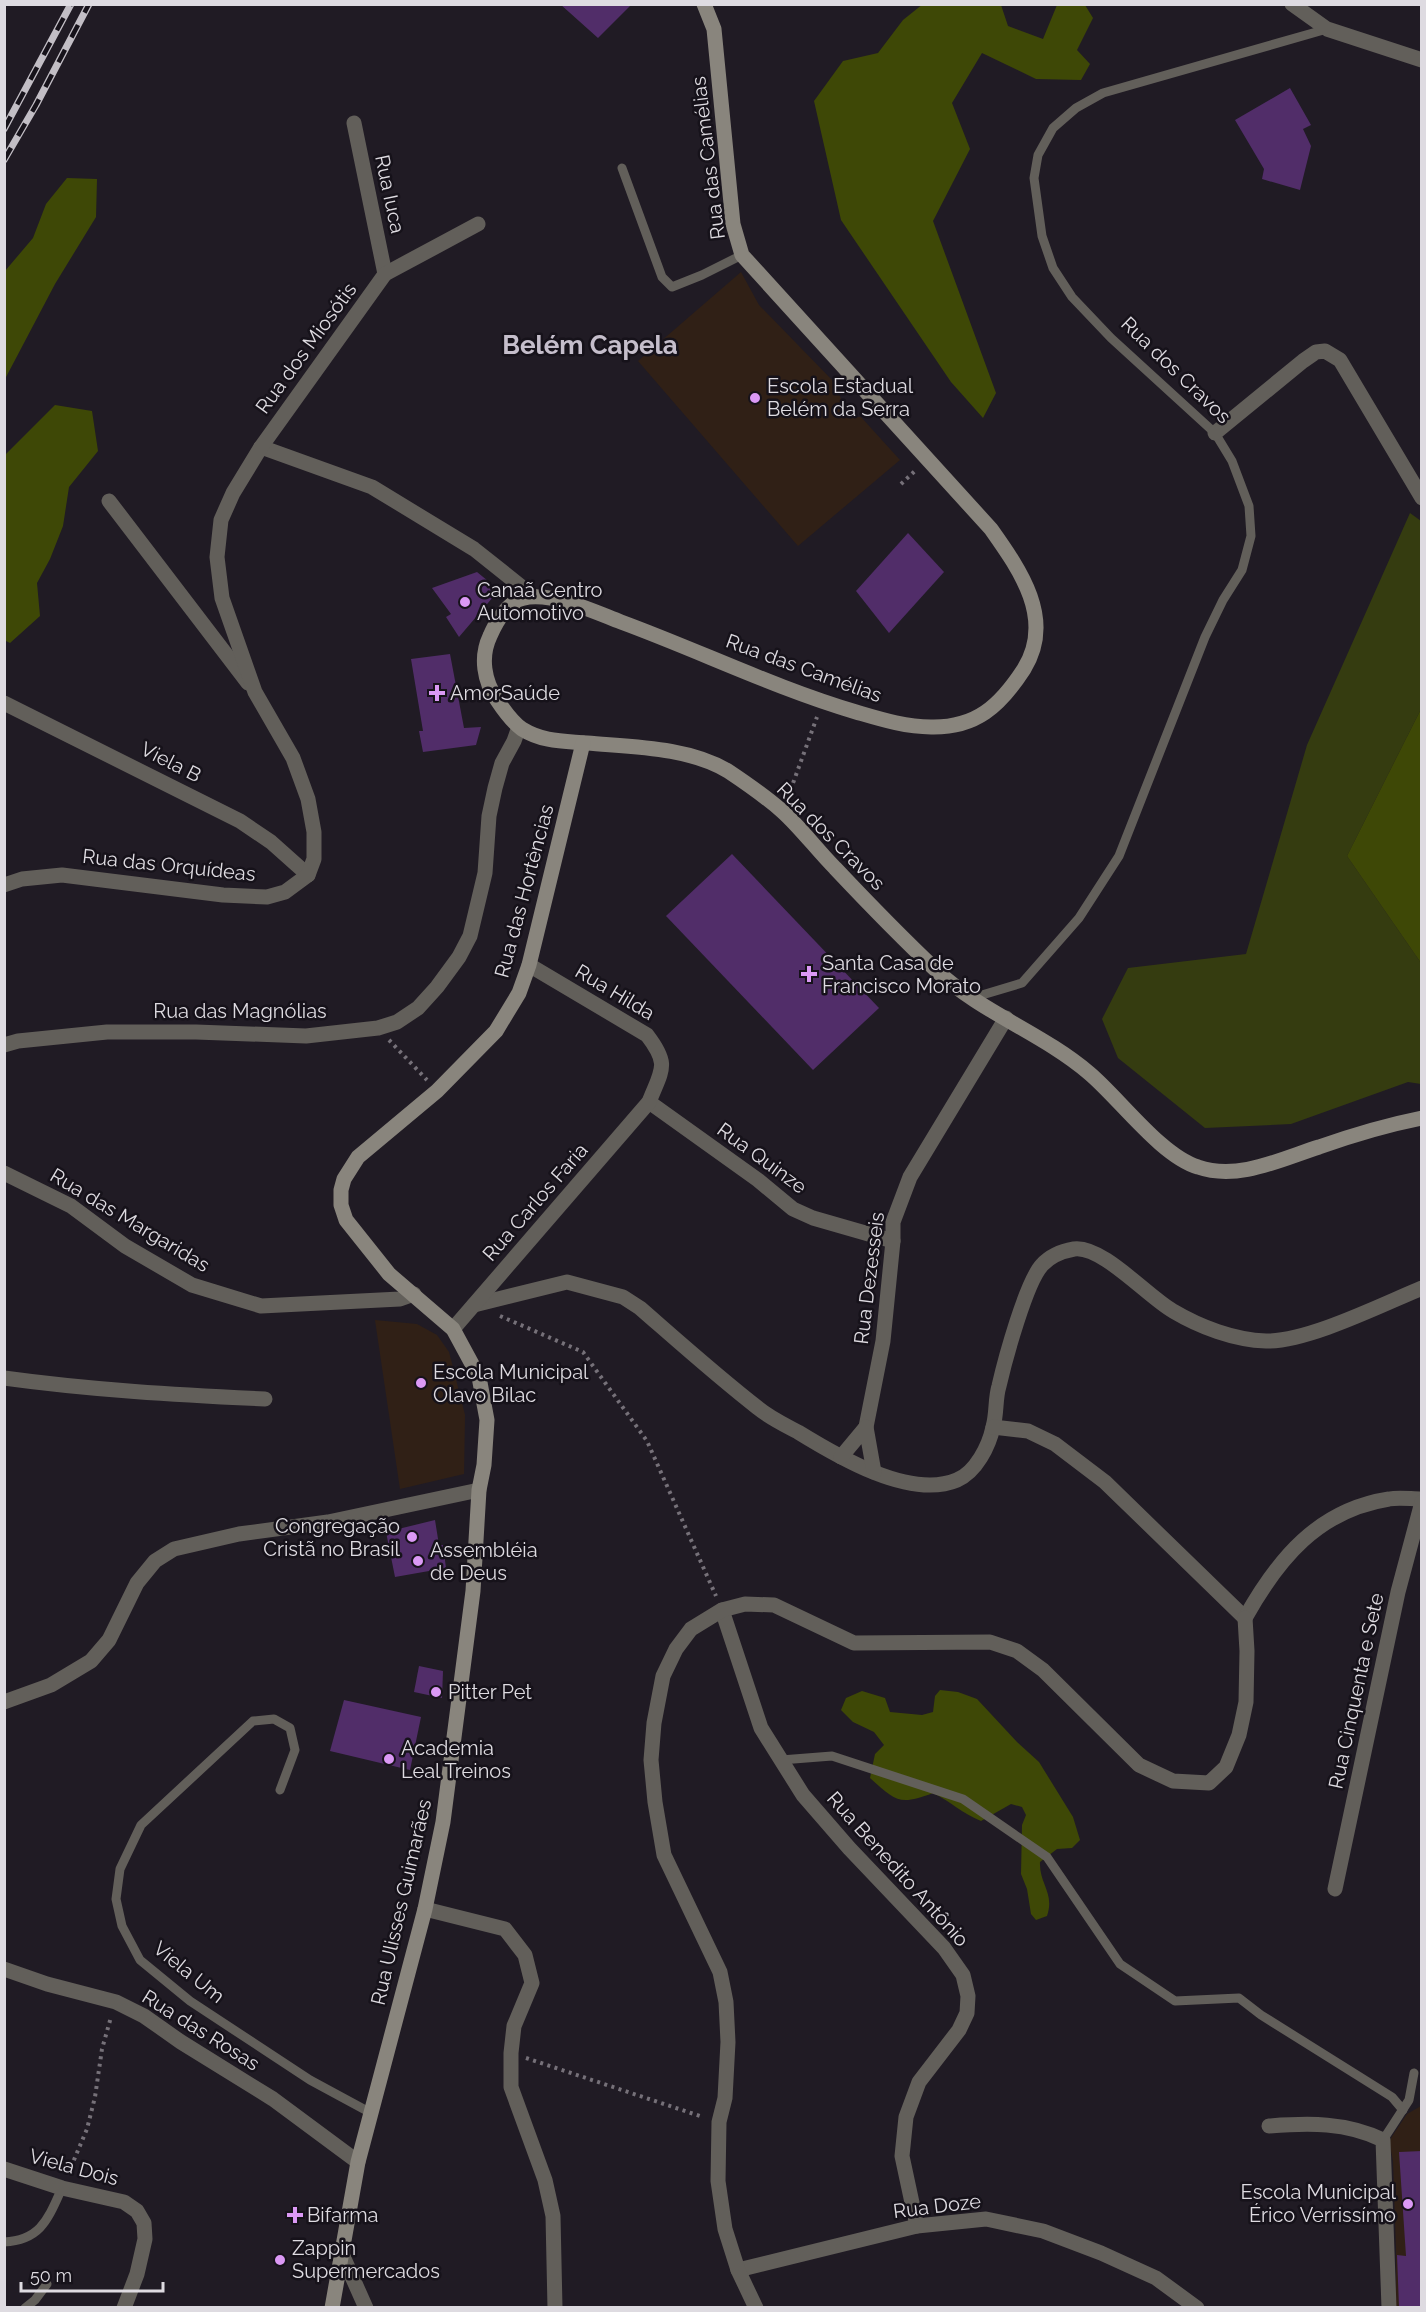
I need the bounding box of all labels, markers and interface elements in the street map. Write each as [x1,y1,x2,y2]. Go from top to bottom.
street label: Rua das Camélias [686,75,730,241]
street label: Rua Iuca [370,153,410,235]
street label: Rua dos Miosótis [250,278,362,418]
street label: Rua dos Cravos [1116,312,1236,428]
district label: Belém Capela [502,330,678,360]
place label: Escola Estadual Belém da Serra [767,374,914,421]
marker: Escola Estadual Belém da Serra [748,391,762,405]
place label: Canaã Centro Automotivo [477,578,603,625]
marker: Canaã Centro Automotivo [458,595,472,609]
street label: Rua das Camélias [723,629,885,707]
place label: AmorSaúde [450,681,560,705]
marker: AmorSaúde [428,684,446,702]
street label: Viela B [137,737,205,787]
street label: Rua dos Cravos [772,777,890,895]
street label: Rua das Hortências [489,802,559,980]
street label: Rua das Orquídeas [81,844,257,886]
place label: Santa Casa de Francisco Morato [822,951,981,998]
street label: Rua Hilda [571,959,659,1025]
marker: Santa Casa de Francisco Morato [800,965,818,983]
street label: Rua das Magnólias [153,999,327,1023]
street label: Rua Quinze [712,1117,812,1199]
street label: Rua Carlos Faria [477,1138,593,1266]
street label: Rua das Margaridas [46,1163,214,1277]
street label: Rua Dezesseis [849,1210,889,1346]
place label: Escola Municipal Olavo Bilac [433,1360,589,1407]
marker: Escola Municipal Olavo Bilac [414,1376,428,1390]
place label: Congregação Cristã no Brasil [263,1514,401,1561]
marker: Congregação Cristã no Brasil [405,1530,419,1544]
place label: Assembléia de Deus [430,1538,538,1585]
marker: Assembléia de Deus [411,1554,425,1568]
street label: Rua Cinquenta e Sete [1324,1591,1389,1791]
place label: Pitter Pet [448,1680,532,1704]
marker: Pitter Pet [429,1685,443,1699]
place label: Academia Leal Treinos [401,1736,511,1783]
marker: Academia Leal Treinos [382,1752,396,1766]
street label: Rua Benedito Antônio [822,1787,974,1952]
street label: Rua Ulisses Guimarães [366,1797,436,2007]
street label: Viela Um [149,1936,229,2008]
street label: Rua das Rosas [138,1984,264,2076]
street label: Viela Dois [27,2144,121,2190]
place label: Escola Municipal Érico Verrissímo [1241,2180,1397,2227]
street label: Rua Doze [892,2189,982,2223]
marker: Escola Municipal Érico Verrissímo [1401,2197,1415,2211]
place label: Bifarma [307,2203,378,2227]
marker: Bifarma [288,2208,302,2222]
place label: Zappin Supermercados [292,2236,440,2283]
marker: Zappin Supermercados [273,2253,287,2267]
scale bar [21,2255,164,2293]
text: 50 m [30,2265,72,2286]

